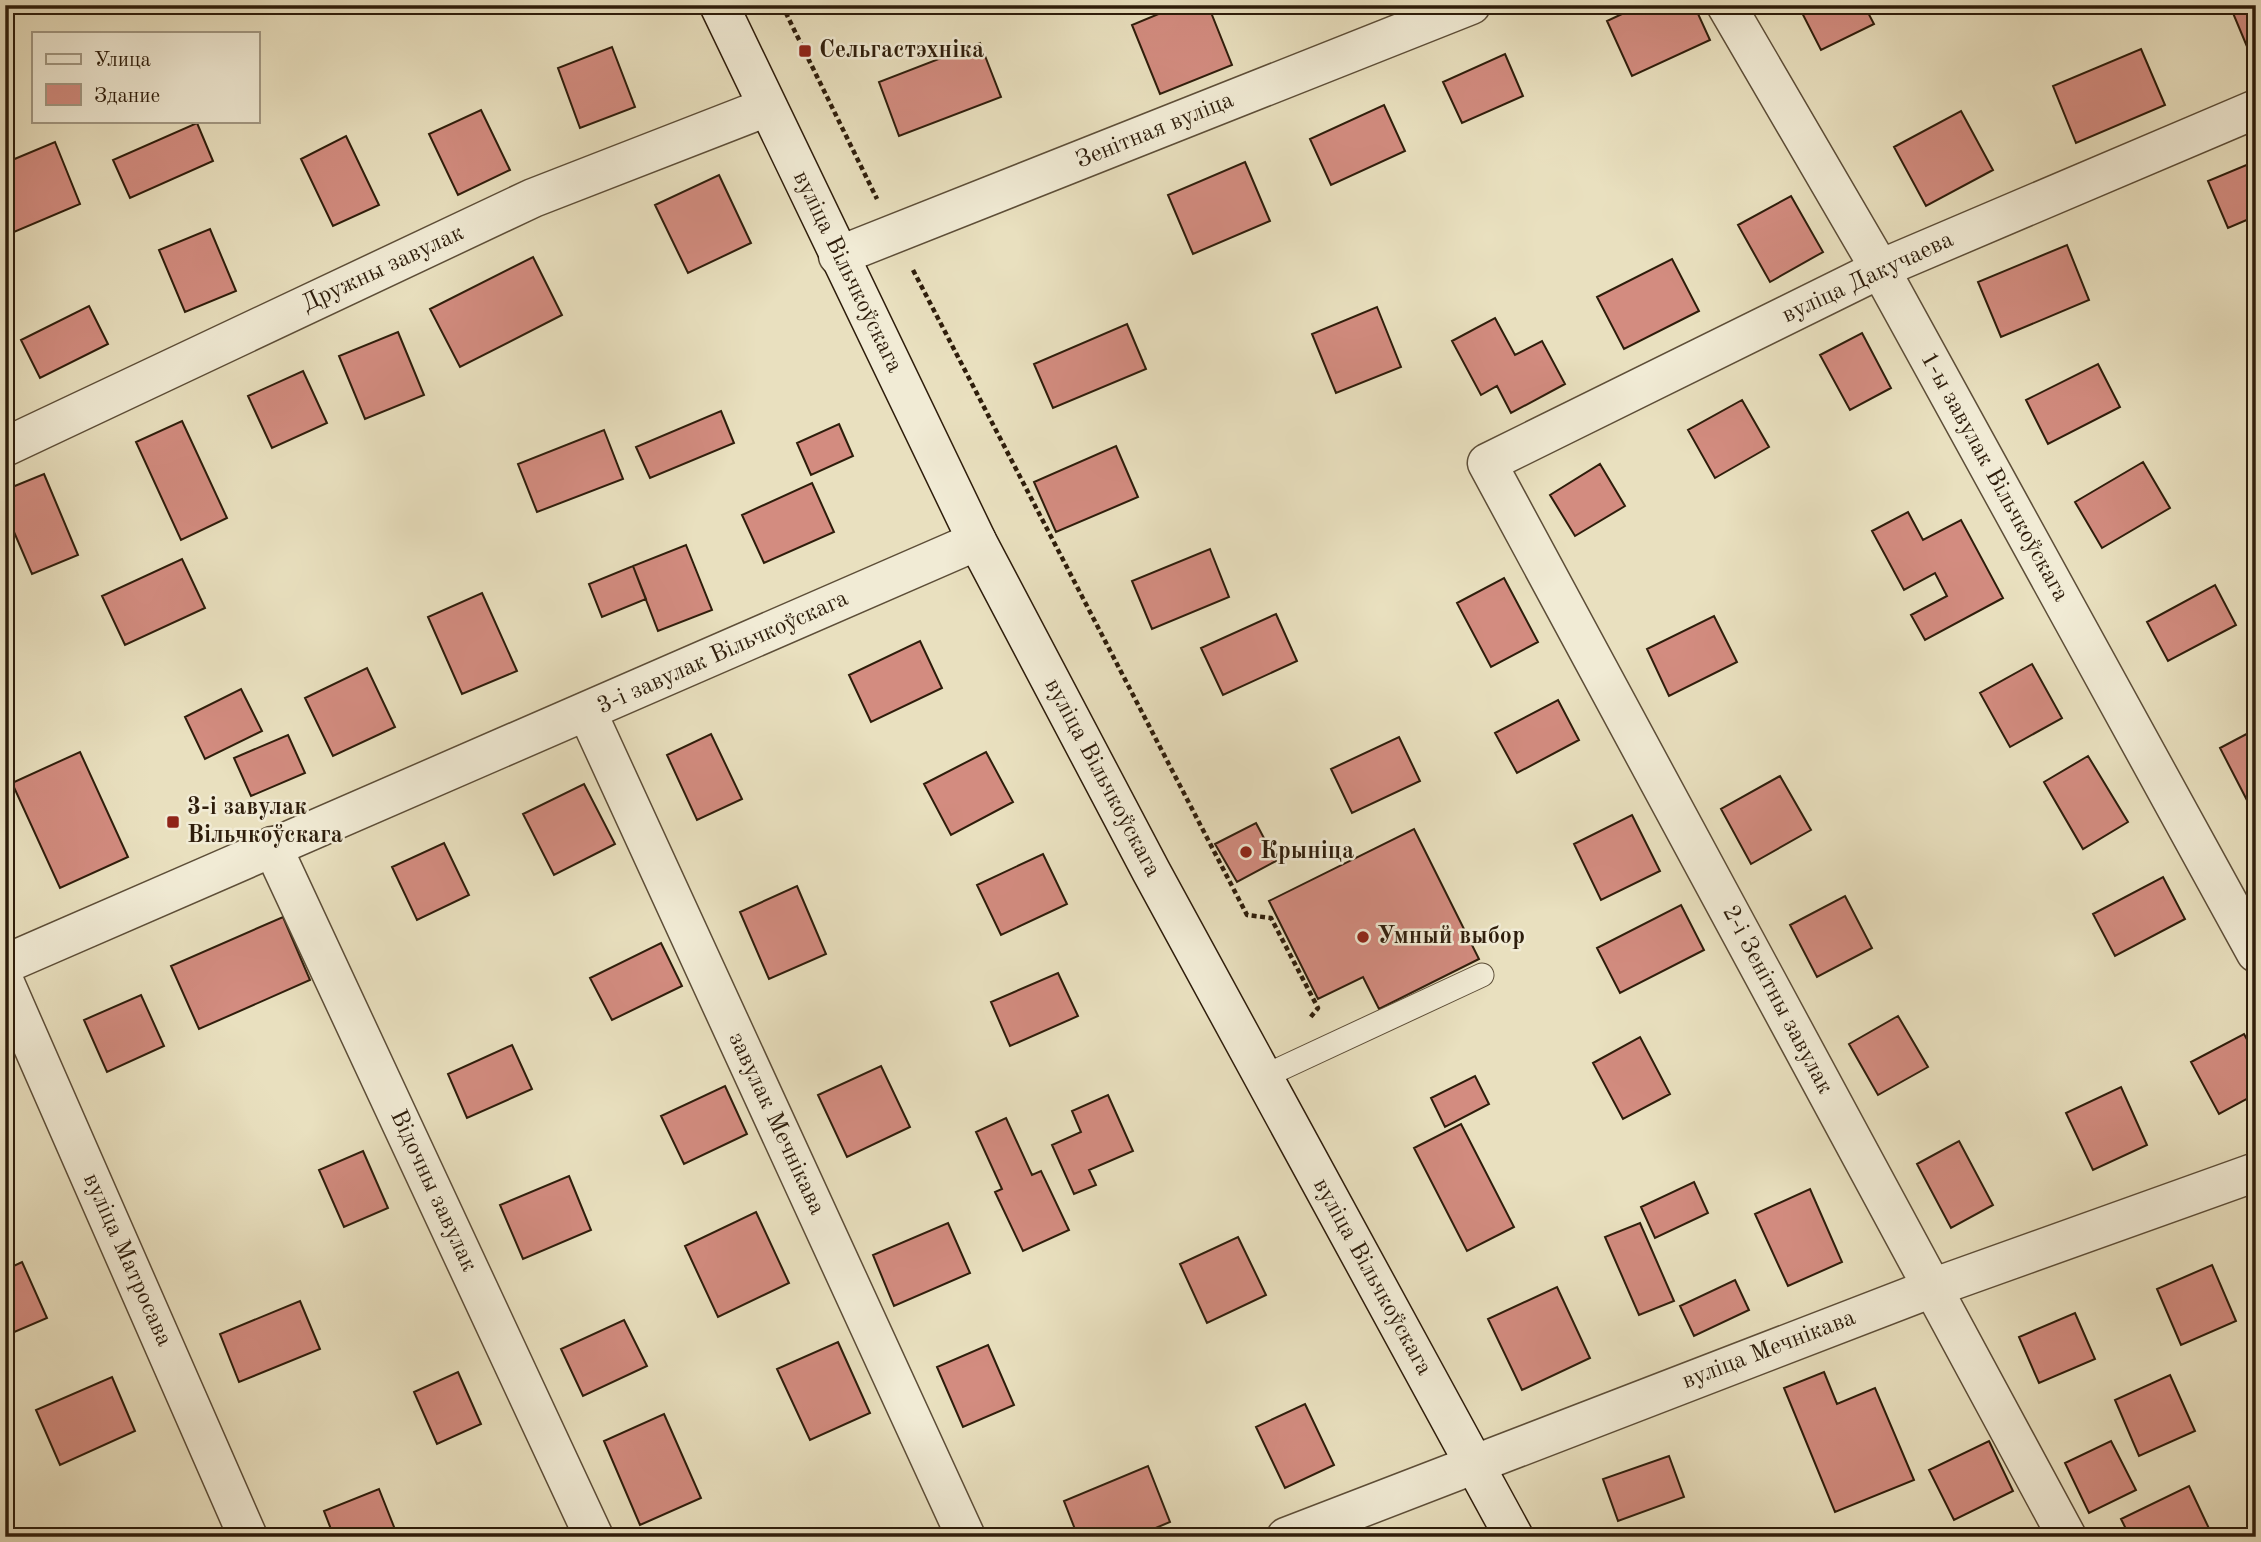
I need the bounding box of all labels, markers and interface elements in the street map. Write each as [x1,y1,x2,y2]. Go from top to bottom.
legend [32,32,259,122]
place label: Сельгастэхніка [819,39,984,63]
marker: Сельгастэхніка [797,43,813,59]
text: Улица [94,50,151,71]
text: Здание [94,86,160,107]
street label: Зенітная вуліца [1073,88,1237,174]
street label: вуліца Вільчкоўскага [788,167,906,377]
street label: Дружны завулак [298,221,468,317]
street label: вуліца Дакучаева [1779,228,1957,328]
street label: 1-ы завулак Вільчкоўскага [1915,348,2073,606]
street label: 3-і завулак Вільчкоўскага [594,587,852,719]
street label: вуліца Вільчкоўскага [1039,675,1165,881]
place label: 3-і завулак Вільчкоўскага [187,796,343,848]
marker: 3-і завулак Вільчкоўскага [165,814,181,830]
place label: Крыніца [1260,840,1354,864]
marker: Крыніца [1238,844,1254,860]
street label: 2-і Зенітны завулак [1717,902,1837,1098]
place label: Умный выбор [1377,925,1525,949]
marker: Умный выбор [1355,929,1371,945]
street label: завулак Мечнікава [723,1029,829,1219]
street label: Відочны завулак [385,1106,481,1276]
street label: вуліца Матросава [78,1170,176,1350]
street label: вуліца Вільчкоўскага [1308,1174,1436,1380]
street label: вуліца Мечнікава [1679,1306,1859,1394]

